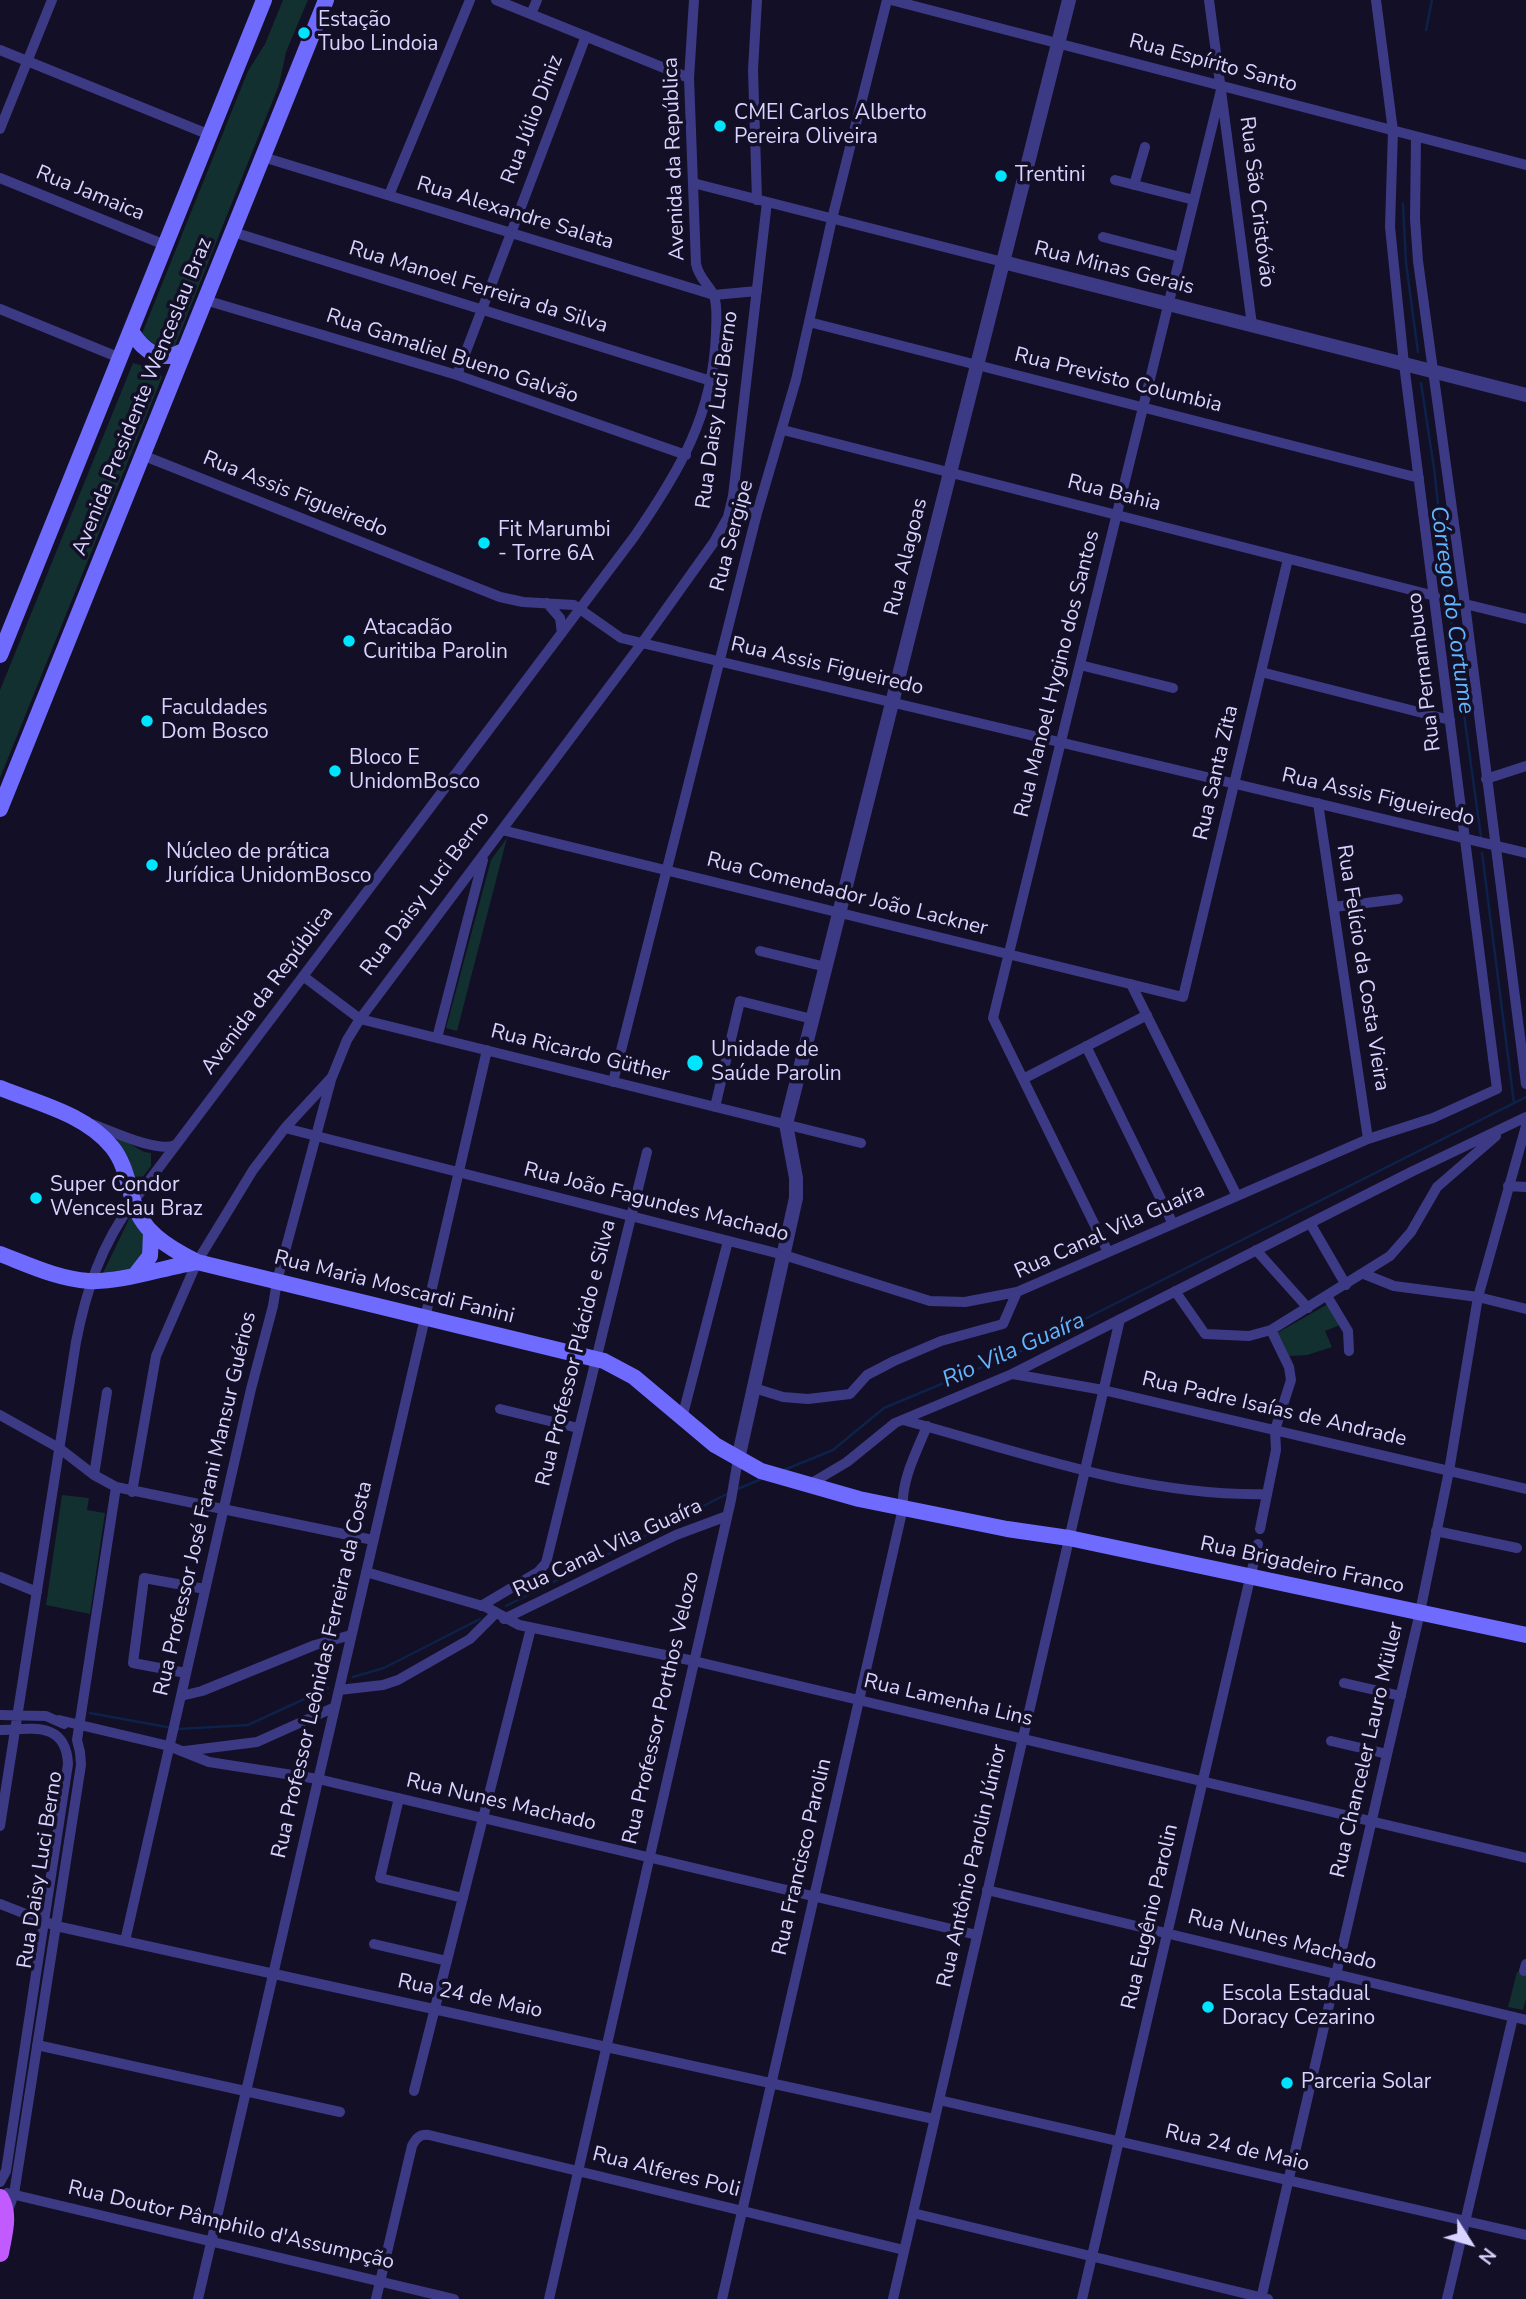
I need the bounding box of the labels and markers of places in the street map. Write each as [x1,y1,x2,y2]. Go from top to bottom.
place label: Estação Tubo Lindoia [318,8,438,58]
marker: Estação Tubo Lindoia [296,25,312,41]
place label: CMEI Carlos Alberto Pereira Oliveira [734,101,927,151]
marker: CMEI Carlos Alberto Pereira Oliveira [712,118,728,134]
place label: Trentini [1015,163,1086,189]
marker: Trentini [993,168,1009,184]
place label: Fit Marumbi - Torre 6A [498,518,611,568]
marker: Fit Marumbi - Torre 6A [476,535,492,551]
place label: Atacadão Curitiba Parolin [363,616,508,666]
marker: Atacadão Curitiba Parolin [341,633,357,649]
place label: Faculdades Dom Bosco [161,696,269,746]
marker: Faculdades Dom Bosco [139,713,155,729]
place label: Bloco E UnidomBosco [349,746,480,796]
marker: Bloco E UnidomBosco [327,763,343,779]
place label: Núcleo de prática Jurídica UnidomBosco [166,840,371,890]
marker: Núcleo de prática Jurídica UnidomBosco [144,857,160,873]
place label: Unidade de Saúde Parolin [711,1038,842,1088]
marker: Unidade de Saúde Parolin [685,1053,705,1073]
place label: Super Condor Wenceslau Braz [50,1173,203,1223]
marker: Super Condor Wenceslau Braz [28,1190,44,1206]
place label: Escola Estadual Doracy Cezarino [1222,1982,1375,2032]
marker: Escola Estadual Doracy Cezarino [1200,1999,1216,2015]
place label: Parceria Solar [1301,2070,1431,2096]
marker: Parceria Solar [1279,2075,1295,2091]

